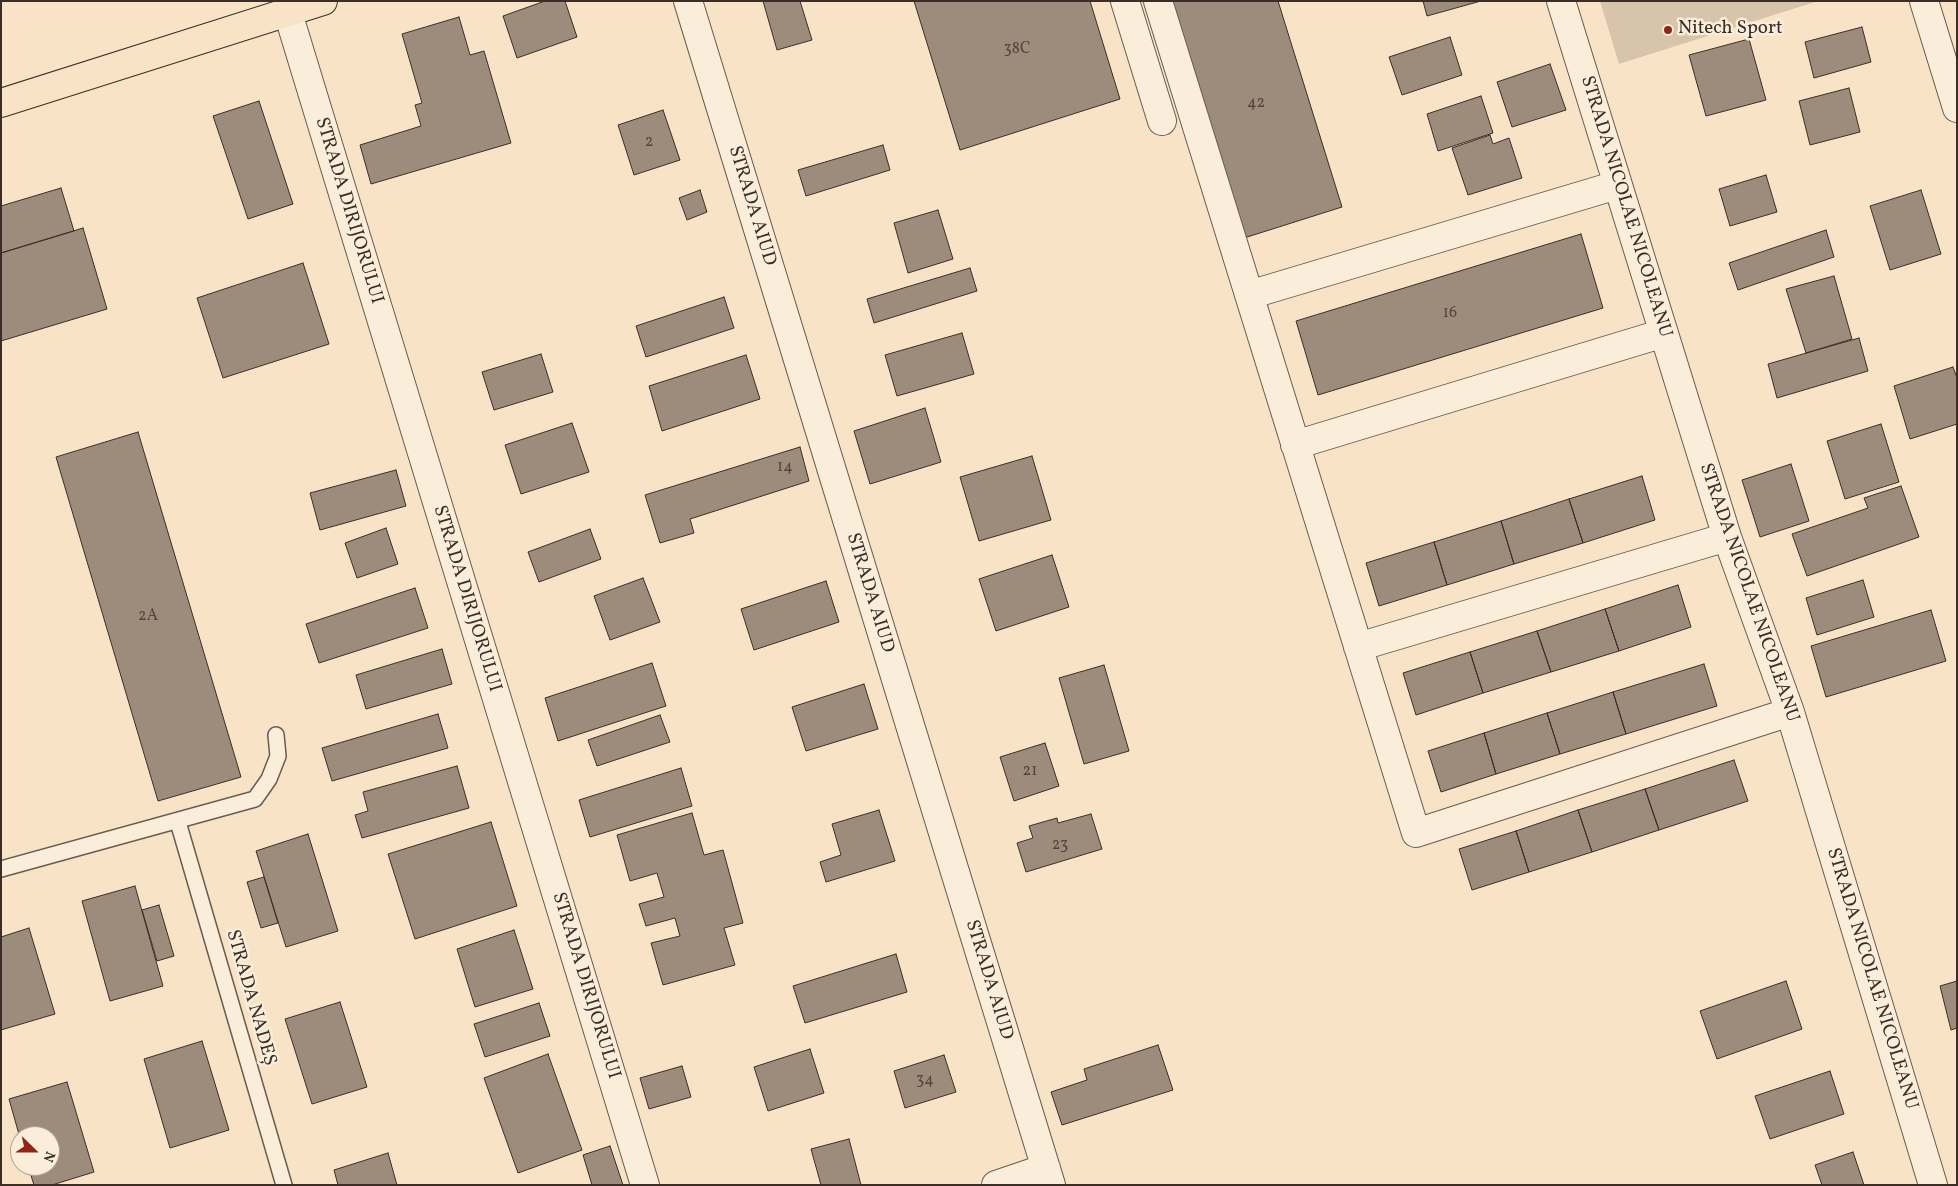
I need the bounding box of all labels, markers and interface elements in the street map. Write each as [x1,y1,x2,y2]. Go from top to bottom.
place label: Nitech Sport [1678,19,1783,41]
marker: Nitech Sport [1662,24,1674,36]
house number: 38C [1004,40,1030,60]
street label: STRADA NICOLAE NICOLEANU [1574,73,1676,341]
house number: 42 [1247,94,1265,114]
street label: STRADA DIRIJORULUI [309,115,387,307]
house number: 2 [645,133,653,153]
street label: STRADA AIUD [722,143,780,269]
house number: 16 [1443,304,1457,324]
house number: 14 [777,458,793,478]
street label: STRADA NICOLAE NICOLEANU [1693,461,1803,725]
street label: STRADA DIRIJORULUI [427,503,505,695]
street label: STRADA AIUD [840,530,898,656]
house number: 2A [138,607,158,627]
house number: 21 [1023,762,1037,782]
house number: 23 [1052,836,1068,856]
street label: STRADA NICOLAE NICOLEANU [1820,845,1922,1113]
street label: STRADA DIRIJORULUI [546,890,624,1082]
street label: STRADA AIUD [959,917,1017,1043]
street label: STRADA NADEȘ [220,927,280,1069]
house number: 34 [916,1071,934,1091]
north arrow [10,1126,60,1176]
text: N [38,1148,59,1165]

